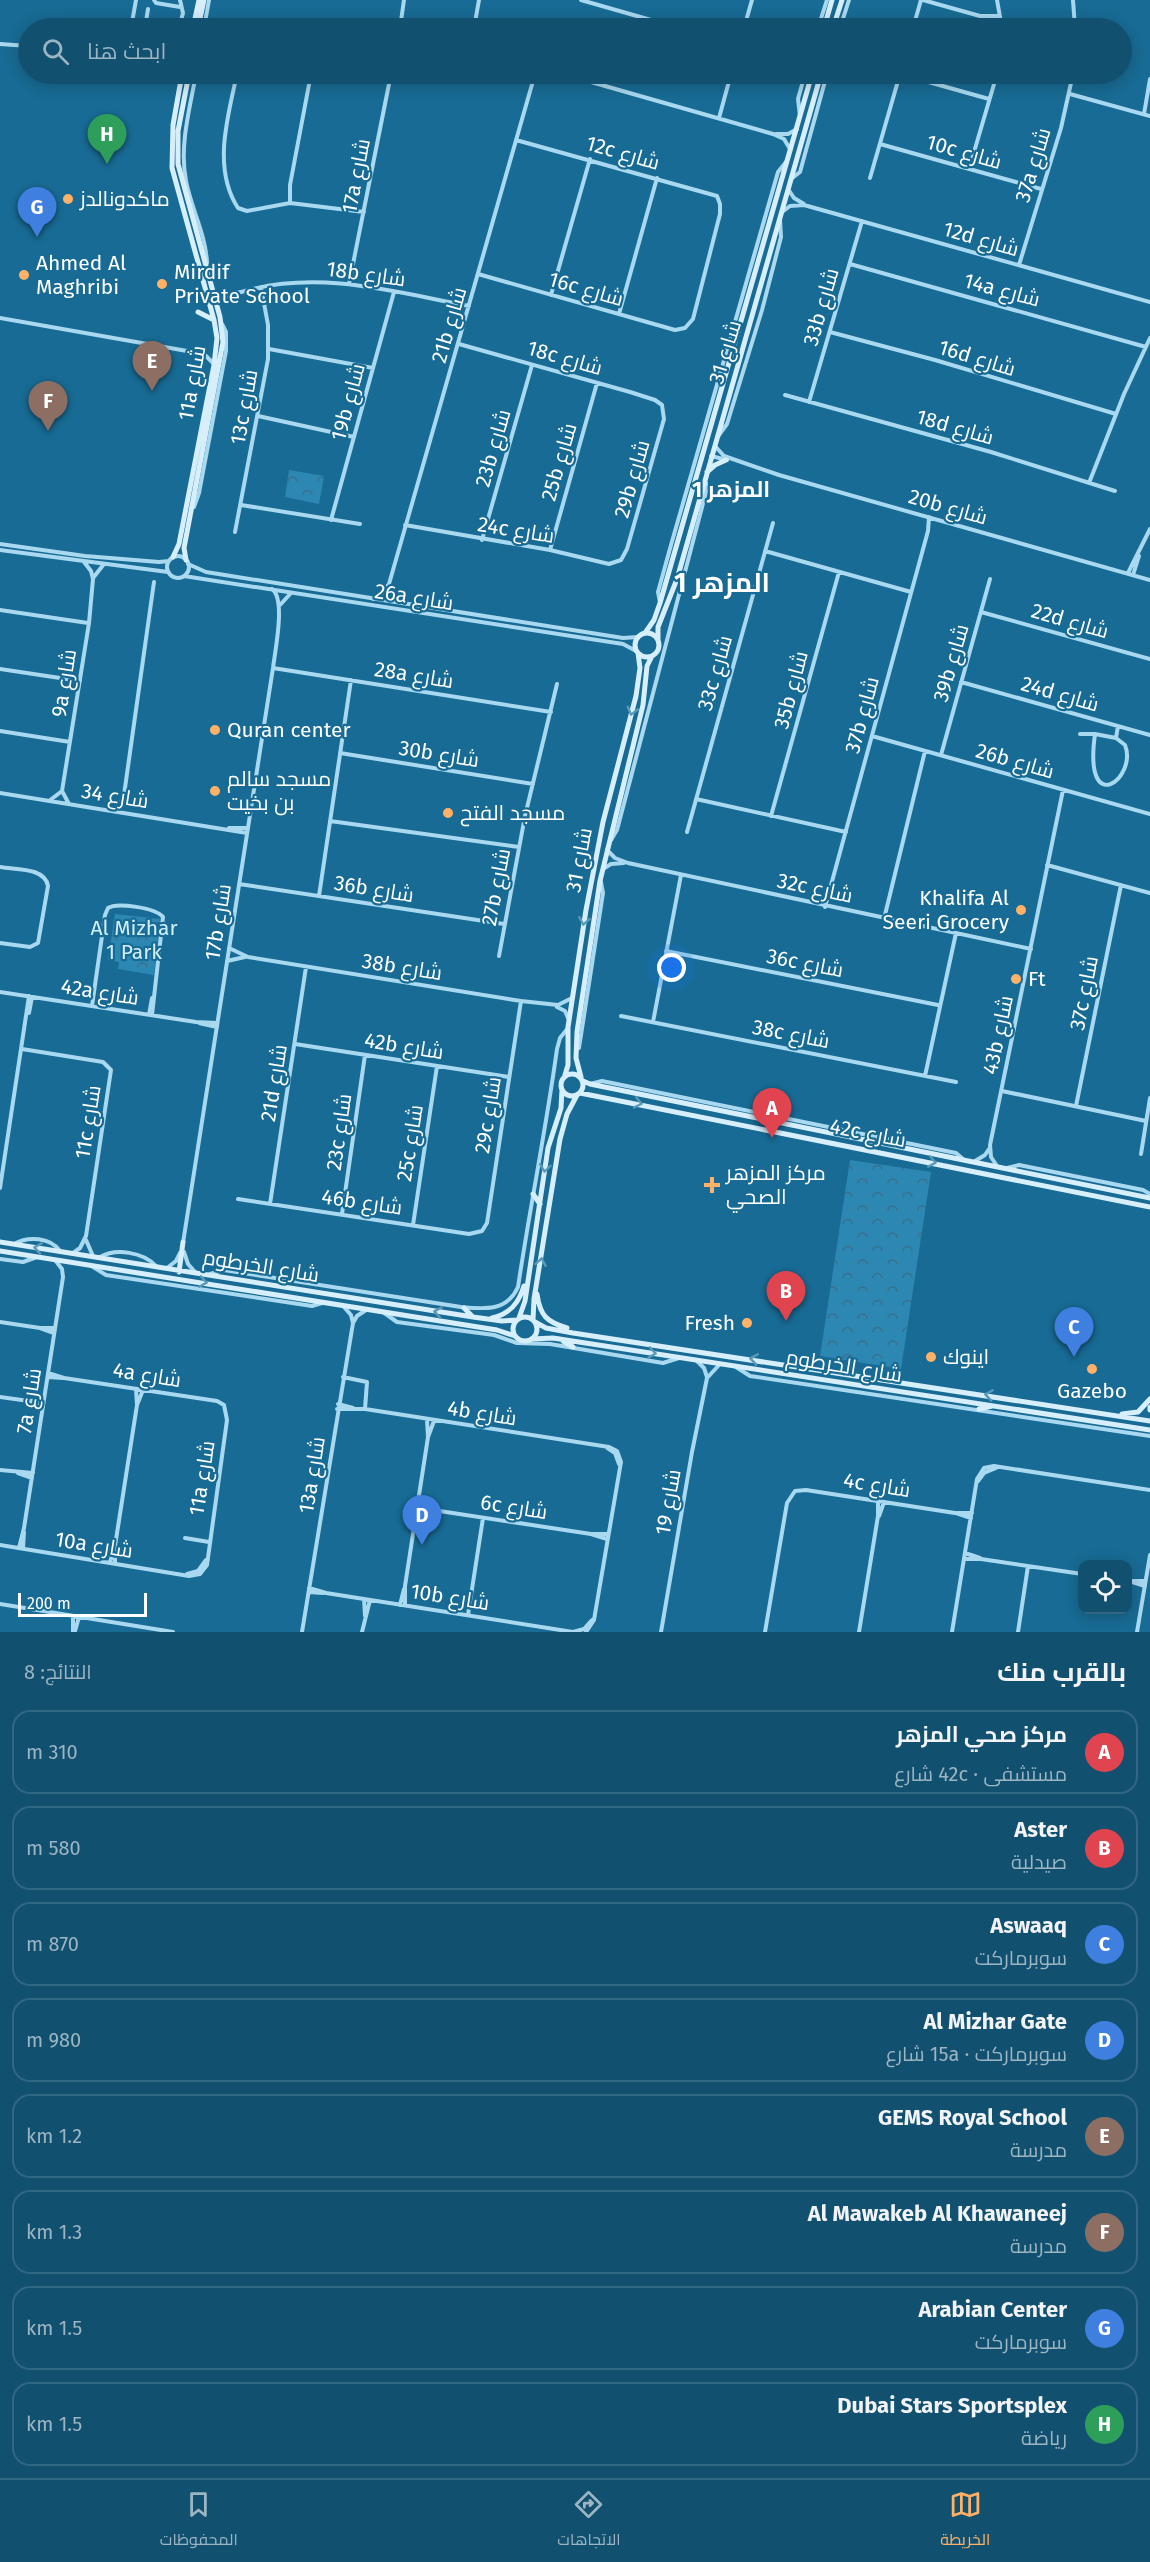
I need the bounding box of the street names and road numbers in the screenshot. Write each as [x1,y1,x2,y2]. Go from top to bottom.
street label: 37a شارع [1009,125,1058,206]
street label: 10c شارع [923,129,1005,176]
street label: 12c شارع [583,130,663,177]
street label: 17a شارع [336,136,377,216]
street label: 12d شارع [940,216,1022,263]
street label: 18b شارع [325,256,407,293]
street label: 33b شارع [798,265,845,349]
street label: 16c شارع [545,266,626,313]
street label: 14a شارع [961,267,1043,314]
street label: 21b شارع [426,284,473,366]
street label: شارع 31 [703,317,748,387]
street label: 16d شارع [935,334,1019,383]
street label: 18c شارع [524,335,606,382]
street label: 11a شارع [173,344,212,423]
street label: 19b شارع [325,361,372,444]
street label: 13c شارع [225,367,264,447]
street label: 18d شارع [913,404,997,451]
street label: 23b شارع [470,406,517,490]
street label: 25b شارع [536,420,583,504]
street label: 29b شارع [608,437,656,521]
street label: 20b شارع [905,483,990,532]
street label: 24c شارع [476,511,556,550]
street label: 26a شارع [373,578,455,617]
street label: 22d شارع [1028,598,1112,645]
street label: 39b شارع [927,621,975,705]
street label: 33c شارع [692,632,739,714]
street label: 9a شارع [46,647,83,719]
street label: 35b شارع [768,648,815,732]
street label: 28a شارع [372,656,455,695]
street label: 24d شارع [1018,671,1102,718]
street label: 37b شارع [839,674,886,757]
street label: 30b شارع [397,735,481,774]
street label: 26b شارع [973,737,1057,786]
street label: شارع 34 [79,778,151,815]
street label: شارع 31 [560,825,599,895]
street label: 27b شارع [476,846,517,928]
street label: 32c شارع [775,867,855,910]
street label: 36b شارع [332,870,416,909]
street label: 17b شارع [199,882,238,962]
street label: 36c شارع [764,943,846,984]
street label: 38b شارع [360,948,444,987]
street label: 37c شارع [1064,954,1105,1033]
street label: 42a شارع [59,973,141,1012]
street label: 43b شارع [977,993,1020,1077]
street label: 38c شارع [750,1014,832,1055]
street label: 42b شارع [362,1027,445,1066]
street label: 21d شارع [255,1043,294,1124]
street label: 29c شارع [469,1075,508,1155]
street label: 11c شارع [69,1083,108,1161]
street label: 23c شارع [321,1092,358,1172]
street label: 25c شارع [391,1103,430,1183]
street label: 42c شارع [828,1113,908,1154]
street label: 46b شارع [320,1183,404,1222]
street label: شارع الخرطوم [201,1244,321,1289]
street label: شارع الخرطوم [784,1344,904,1389]
street label: 4a شارع [111,1357,183,1394]
street label: 7a شارع [11,1366,48,1436]
street label: 4b شارع [445,1395,519,1432]
street label: 13a شارع [293,1435,332,1515]
street label: 11a شارع [183,1439,222,1518]
street label: شارع 19 [649,1467,688,1537]
street label: 4c شارع [841,1467,912,1504]
street label: 6c شارع [478,1489,549,1526]
street label: 10a شارع [53,1526,135,1565]
street label: 10b شارع [409,1578,491,1617]

